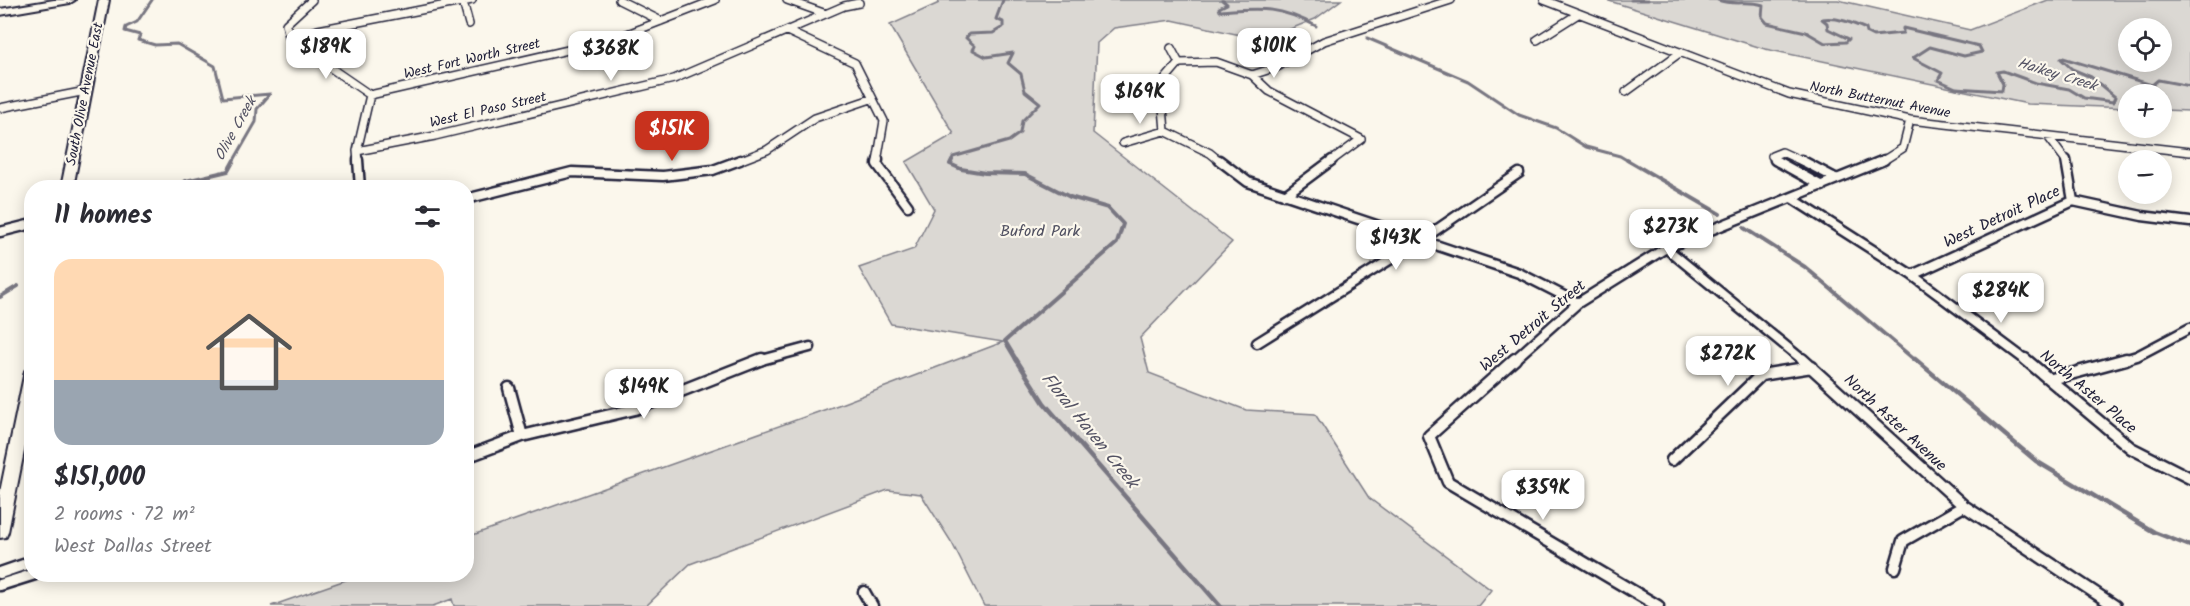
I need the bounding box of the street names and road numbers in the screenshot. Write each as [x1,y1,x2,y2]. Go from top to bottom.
street label: South Olive Avenue East [60,20,110,167]
street label: West Fort Worth Street [402,32,543,85]
street label: North Butternut Avenue [1808,76,1953,125]
street label: West El Paso Street [428,86,549,134]
street label: West Detroit Place [1940,179,2064,255]
street label: West Detroit Street [1474,273,1592,378]
street label: North Aster Place [2034,344,2142,440]
street label: North Aster Avenue [1838,368,1952,478]

